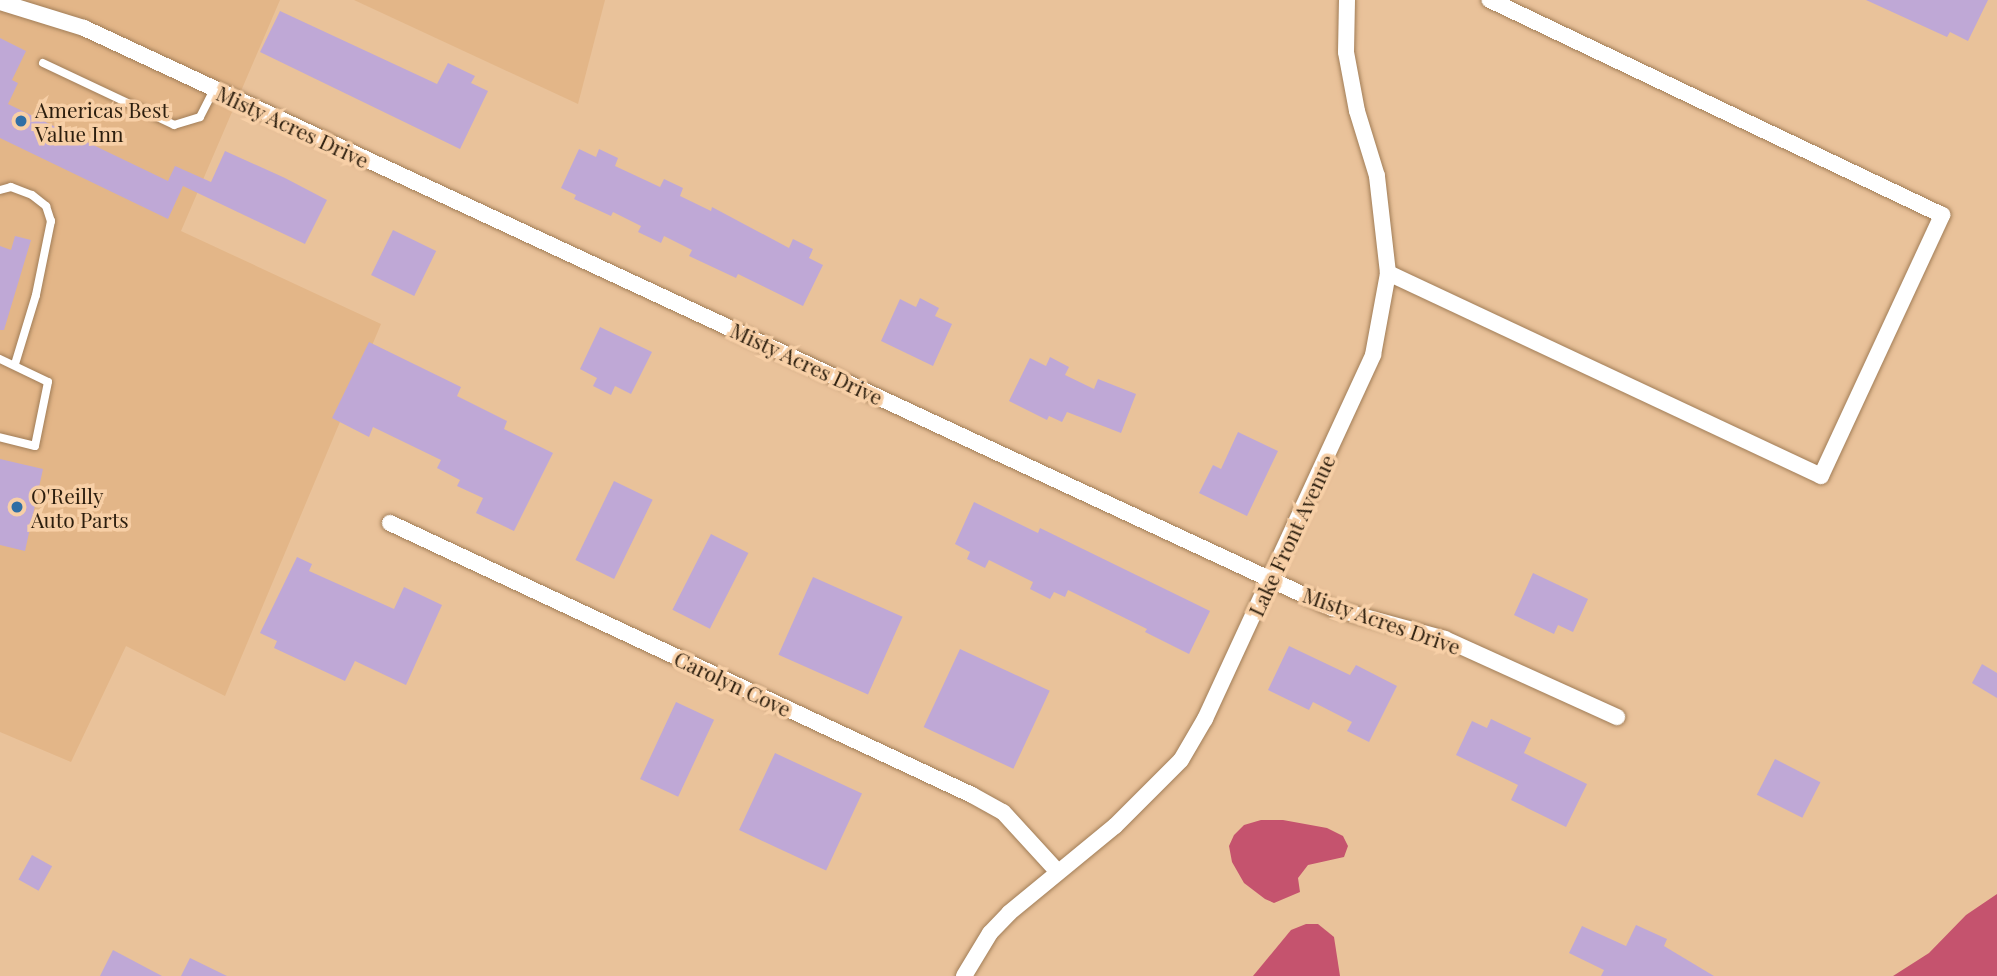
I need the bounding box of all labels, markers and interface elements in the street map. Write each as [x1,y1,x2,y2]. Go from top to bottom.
street label: Misty Acres Drive [212,79,374,173]
place label: Americas Best Value Inn [35,96,169,146]
marker: Americas Best Value Inn [13,113,29,129]
street label: Misty Acres Drive [726,316,888,410]
street label: Lake Front Avenue [1242,450,1340,620]
place label: O'Reilly Auto Parts [31,482,129,532]
marker: O'Reilly Auto Parts [9,499,25,515]
street label: Misty Acres Drive [1299,581,1465,659]
street label: Carolyn Cove [671,645,795,721]

